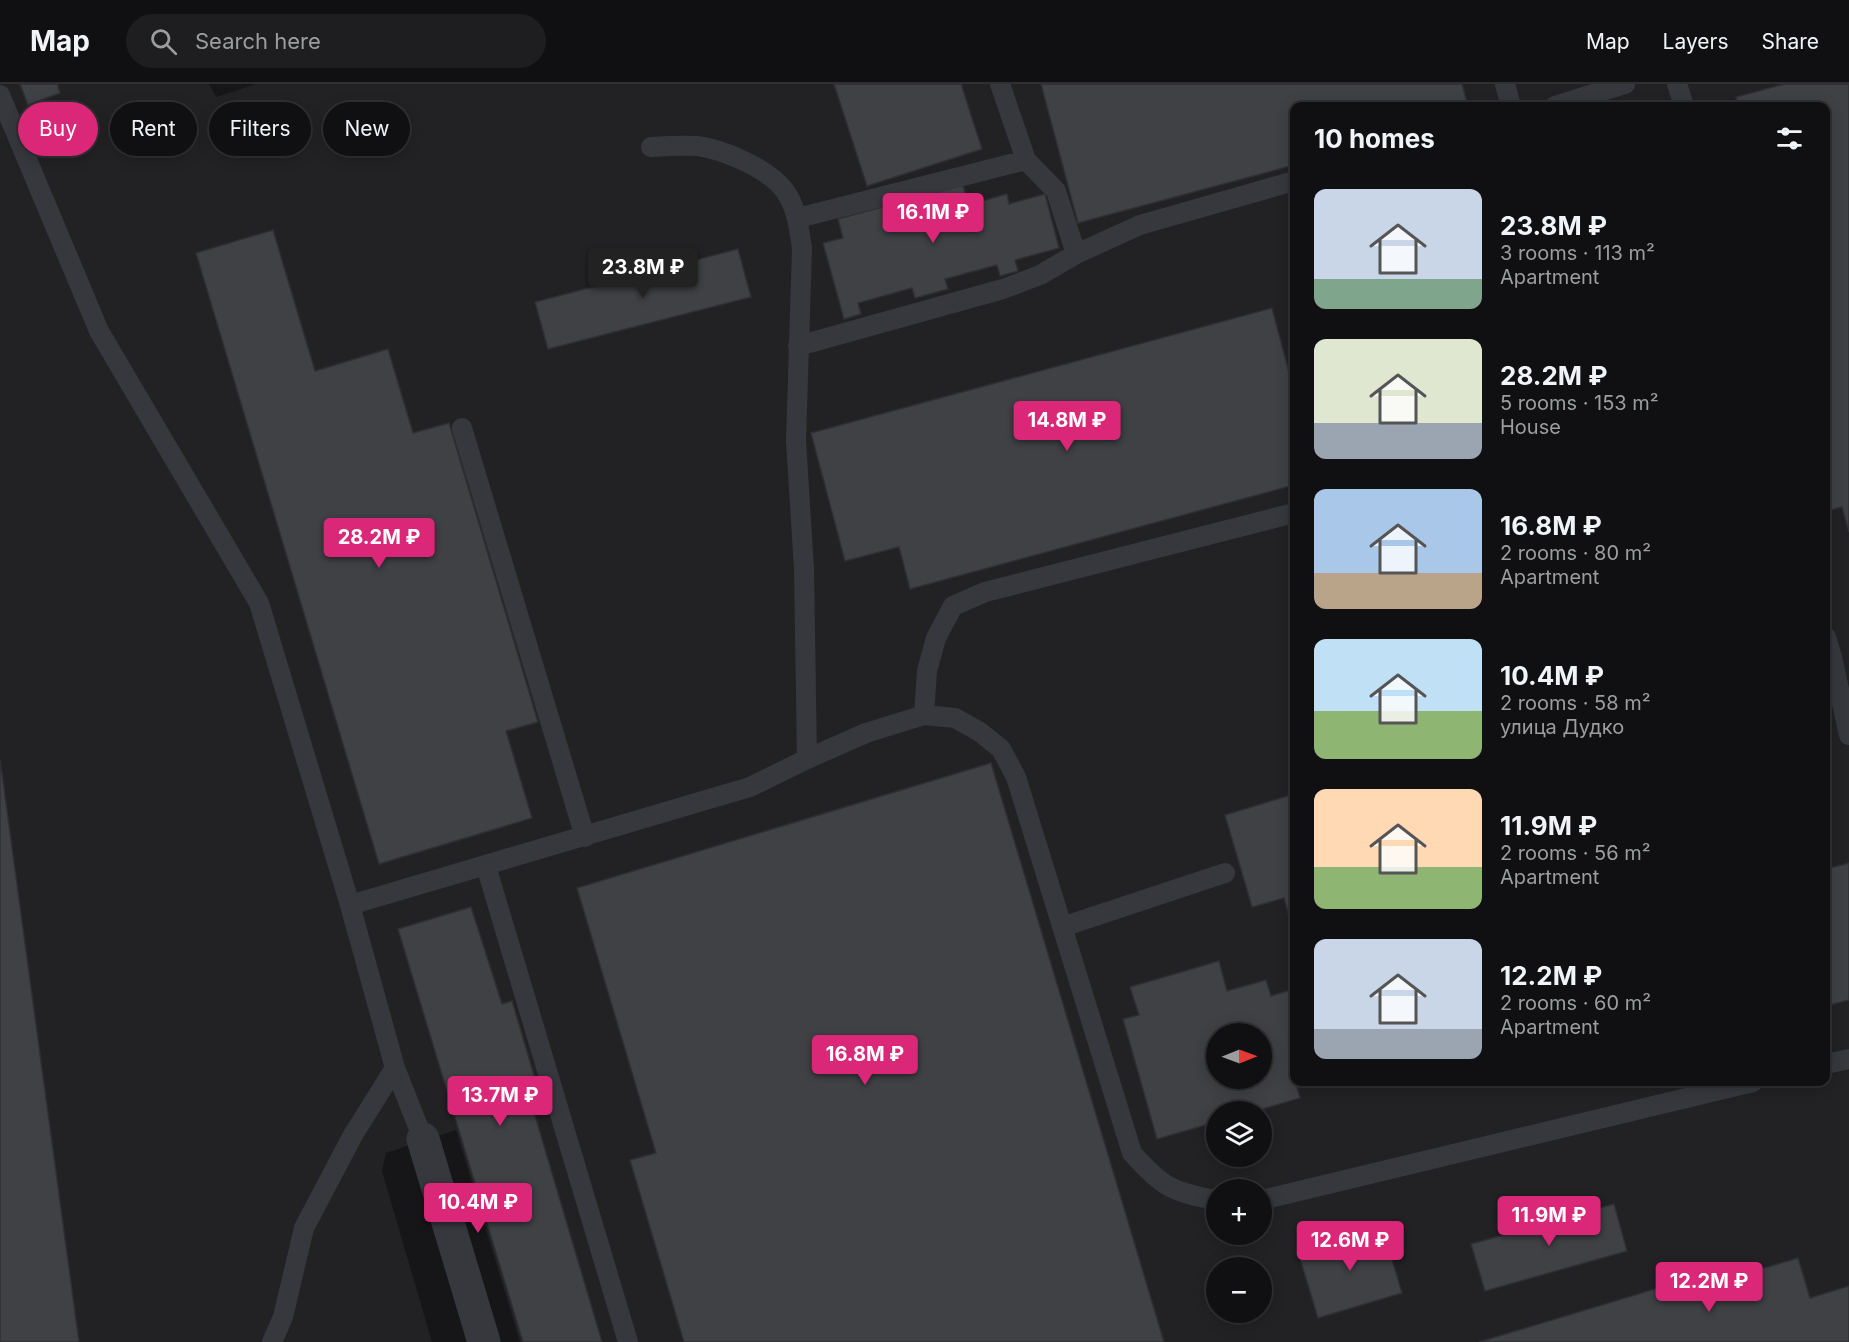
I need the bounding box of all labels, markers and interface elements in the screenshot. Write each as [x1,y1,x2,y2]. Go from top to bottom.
search box [126,14,546,68]
text: Map [30,24,90,58]
icon: search [147,25,180,58]
text: Search here [195,28,321,54]
text: Map [1586,29,1630,54]
text: Layers [1663,29,1729,54]
text: Share [1762,29,1819,54]
chip: Buy [18,102,98,156]
chip: Rent [110,102,197,156]
chip: Filters [209,102,311,156]
chip: New [323,102,410,156]
icon: filters [1773,122,1806,155]
text: 10 homes [1314,123,1435,154]
pin: 16.1M ₽ [878,193,988,244]
text: 16.1M ₽ [897,200,969,224]
text: 23.8M ₽ [1500,210,1607,241]
icon: home [1362,213,1434,285]
text: 3 rooms · 113 m² [1500,241,1655,265]
pin: 23.8M ₽ [588,248,698,299]
text: 23.8M ₽ [602,255,684,279]
text: Apartment [1500,265,1599,289]
text: 28.2M ₽ [1500,360,1607,391]
icon: home [1362,363,1434,435]
text: 5 rooms · 153 m² [1500,391,1659,415]
pin: 14.8M ₽ [1012,401,1122,452]
text: 14.8M ₽ [1028,408,1106,432]
text: House [1500,415,1561,439]
text: 16.8M ₽ [1500,510,1602,541]
icon: home [1362,513,1434,585]
pin: 28.2M ₽ [324,518,434,569]
text: 28.2M ₽ [338,525,420,549]
text: 2 rooms · 80 m² [1500,541,1651,565]
text: Apartment [1500,565,1599,589]
text: 10.4M ₽ [1500,660,1604,691]
icon: home [1362,663,1434,735]
text: 2 rooms · 58 m² [1500,691,1651,715]
text: улица Дудко [1500,715,1624,739]
text: 11.9M ₽ [1500,810,1597,841]
icon: home [1362,813,1434,885]
text: 2 rooms · 56 m² [1500,841,1651,865]
text: Apartment [1500,865,1599,889]
text: 12.2M ₽ [1500,960,1602,991]
icon: home [1362,963,1434,1035]
text: 2 rooms · 60 m² [1500,991,1651,1015]
text: Apartment [1500,1015,1599,1039]
north arrow [1206,1023,1272,1089]
map controls [1206,1023,1272,1323]
pin: 16.8M ₽ [810,1035,920,1086]
text: 16.8M ₽ [826,1042,904,1066]
pin: 13.7M ₽ [445,1076,555,1127]
text: 13.7M ₽ [461,1083,539,1107]
button: layers [1206,1101,1272,1167]
button: + [1206,1179,1272,1245]
pin: 10.4M ₽ [423,1183,533,1234]
text: 10.4M ₽ [438,1190,518,1214]
pin: 11.9M ₽ [1494,1196,1604,1247]
text: 11.9M ₽ [1512,1203,1586,1227]
pin: 12.6M ₽ [1295,1221,1405,1272]
text: 12.6M ₽ [1311,1228,1389,1252]
button: − [1206,1257,1272,1323]
pin: 12.2M ₽ [1654,1262,1764,1313]
text: 12.2M ₽ [1670,1269,1748,1293]

